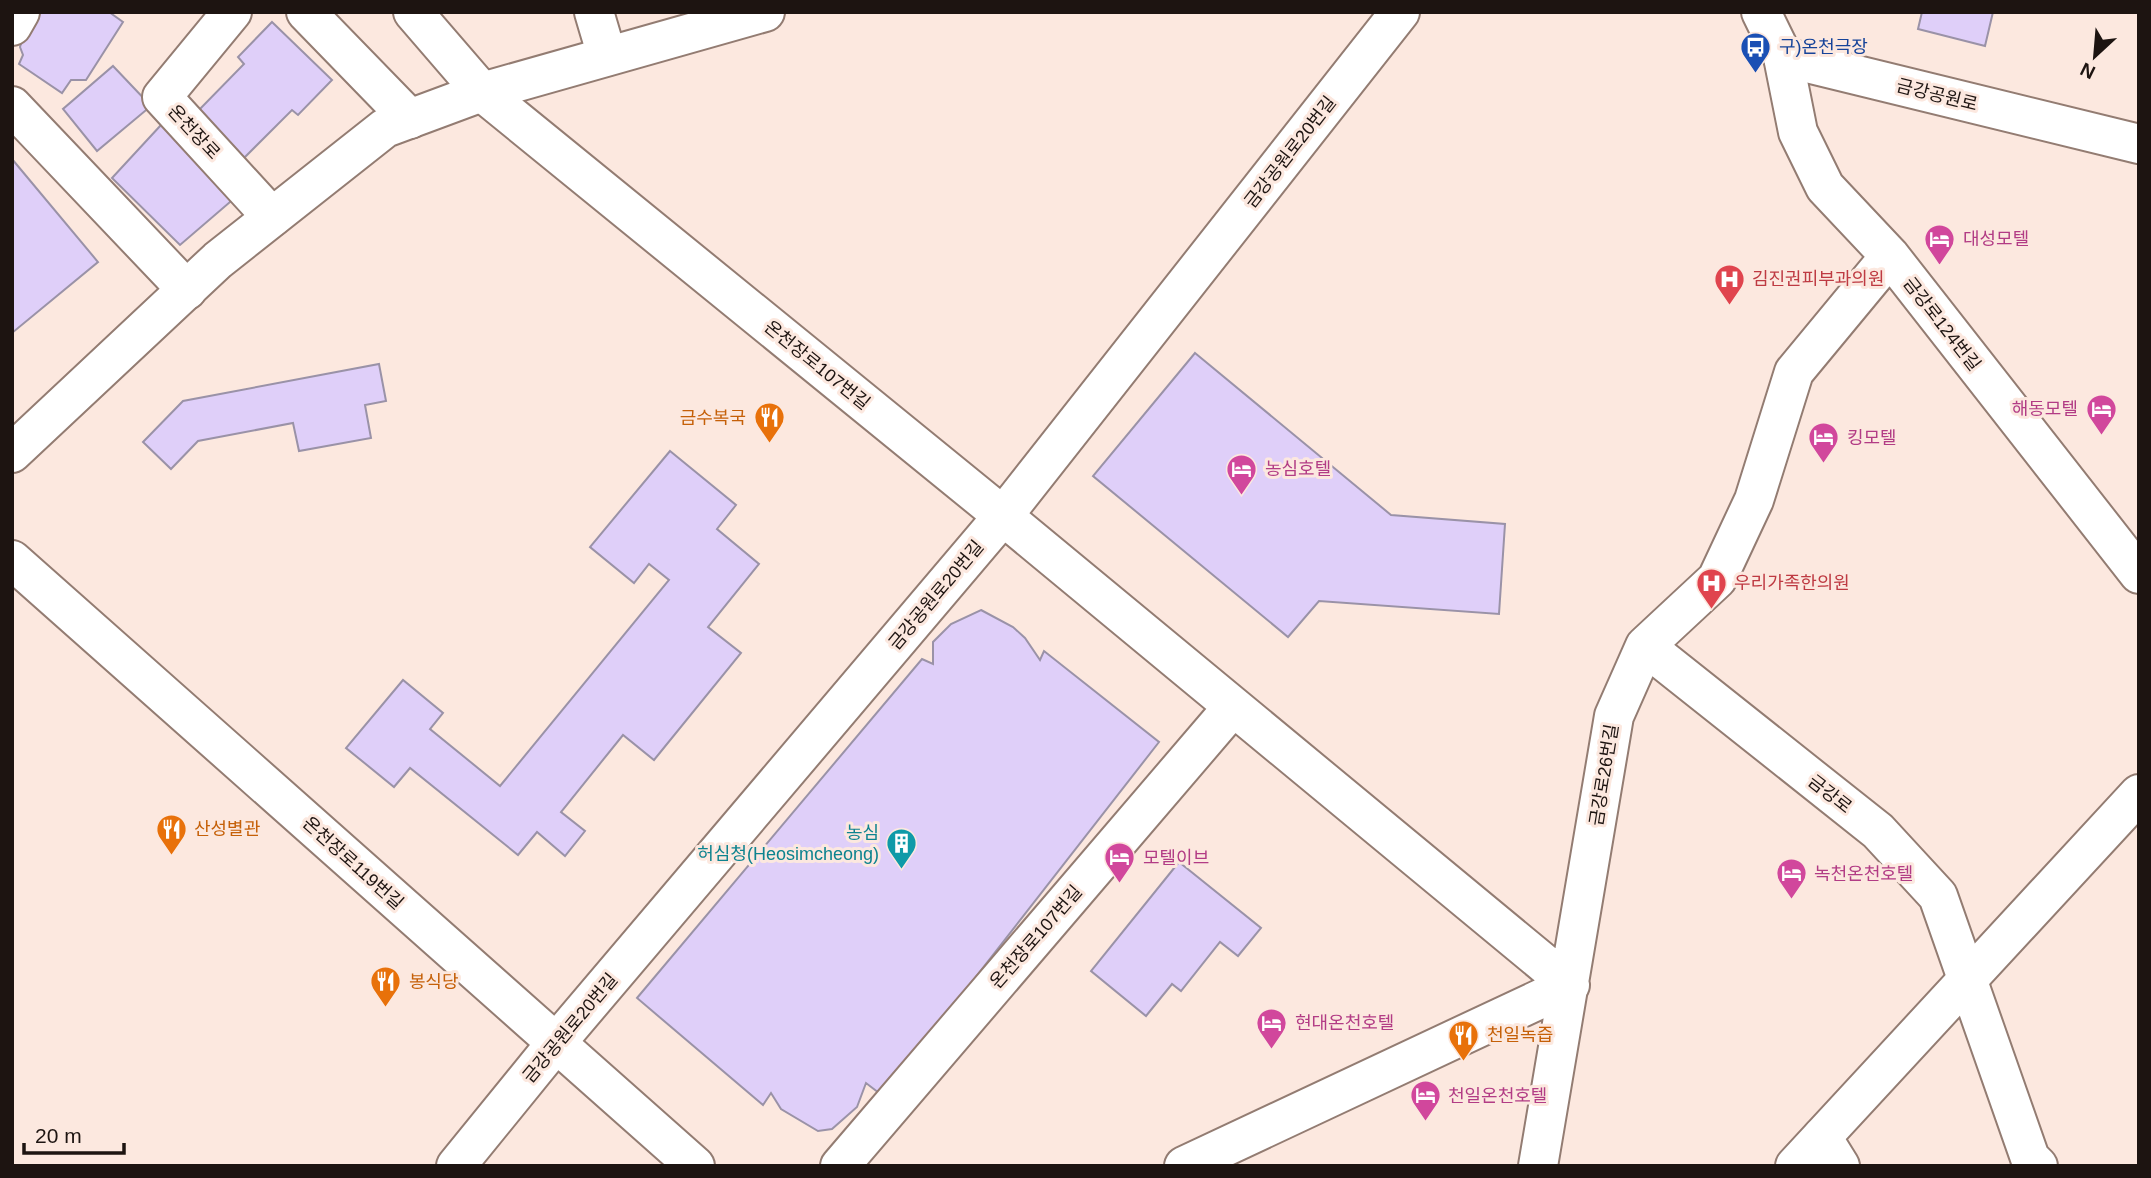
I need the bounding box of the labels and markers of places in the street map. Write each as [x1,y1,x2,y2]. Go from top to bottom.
bus stop icon: 구)온천극장 [1739,30,1773,74]
place label: 구)온천극장 [1779,37,1868,57]
hotel icon: 대성모텔 [1923,222,1957,266]
place label: 대성모텔 [1963,229,2029,249]
hospital icon: 김진권피부과의원 [1712,262,1746,306]
place label: 김진권피부과의원 [1752,269,1884,289]
hotel icon: 해동모텔 [2084,392,2118,436]
place label: 해동모텔 [2012,399,2078,419]
restaurant icon: 금수복국 [752,401,786,445]
place label: 금수복국 [680,408,746,428]
hotel icon: 킹모텔 [1807,421,1841,465]
place label: 킹모텔 [1847,428,1897,448]
hotel icon: 농심호텔 [1225,452,1259,496]
place label: 농심호텔 [1265,459,1331,479]
hospital icon: 우리가족한의원 [1694,566,1728,610]
place label: 우리가족한의원 [1734,573,1850,593]
restaurant icon: 산성별관 [154,812,188,856]
place label: 산성별관 [194,819,261,839]
place label: 농심 허심청(Heosimcheong) [697,823,879,864]
building icon: 농심 허심청(Heosimcheong) [885,826,919,870]
hotel icon: 모텔이브 [1103,841,1137,885]
place label: 모텔이브 [1143,848,1209,868]
hotel icon: 녹천온천호텔 [1774,857,1808,901]
place label: 녹천온천호텔 [1814,864,1913,884]
restaurant icon: 봉식당 [369,965,403,1009]
place label: 봉식당 [409,972,459,992]
hotel icon: 현대온천호텔 [1255,1006,1289,1050]
place label: 현대온천호텔 [1295,1013,1394,1033]
restaurant icon: 천일녹즙 [1447,1018,1481,1062]
place label: 천일녹즙 [1487,1025,1553,1045]
hotel icon: 천일온천호텔 [1408,1079,1442,1123]
place label: 천일온천호텔 [1448,1086,1547,1106]

